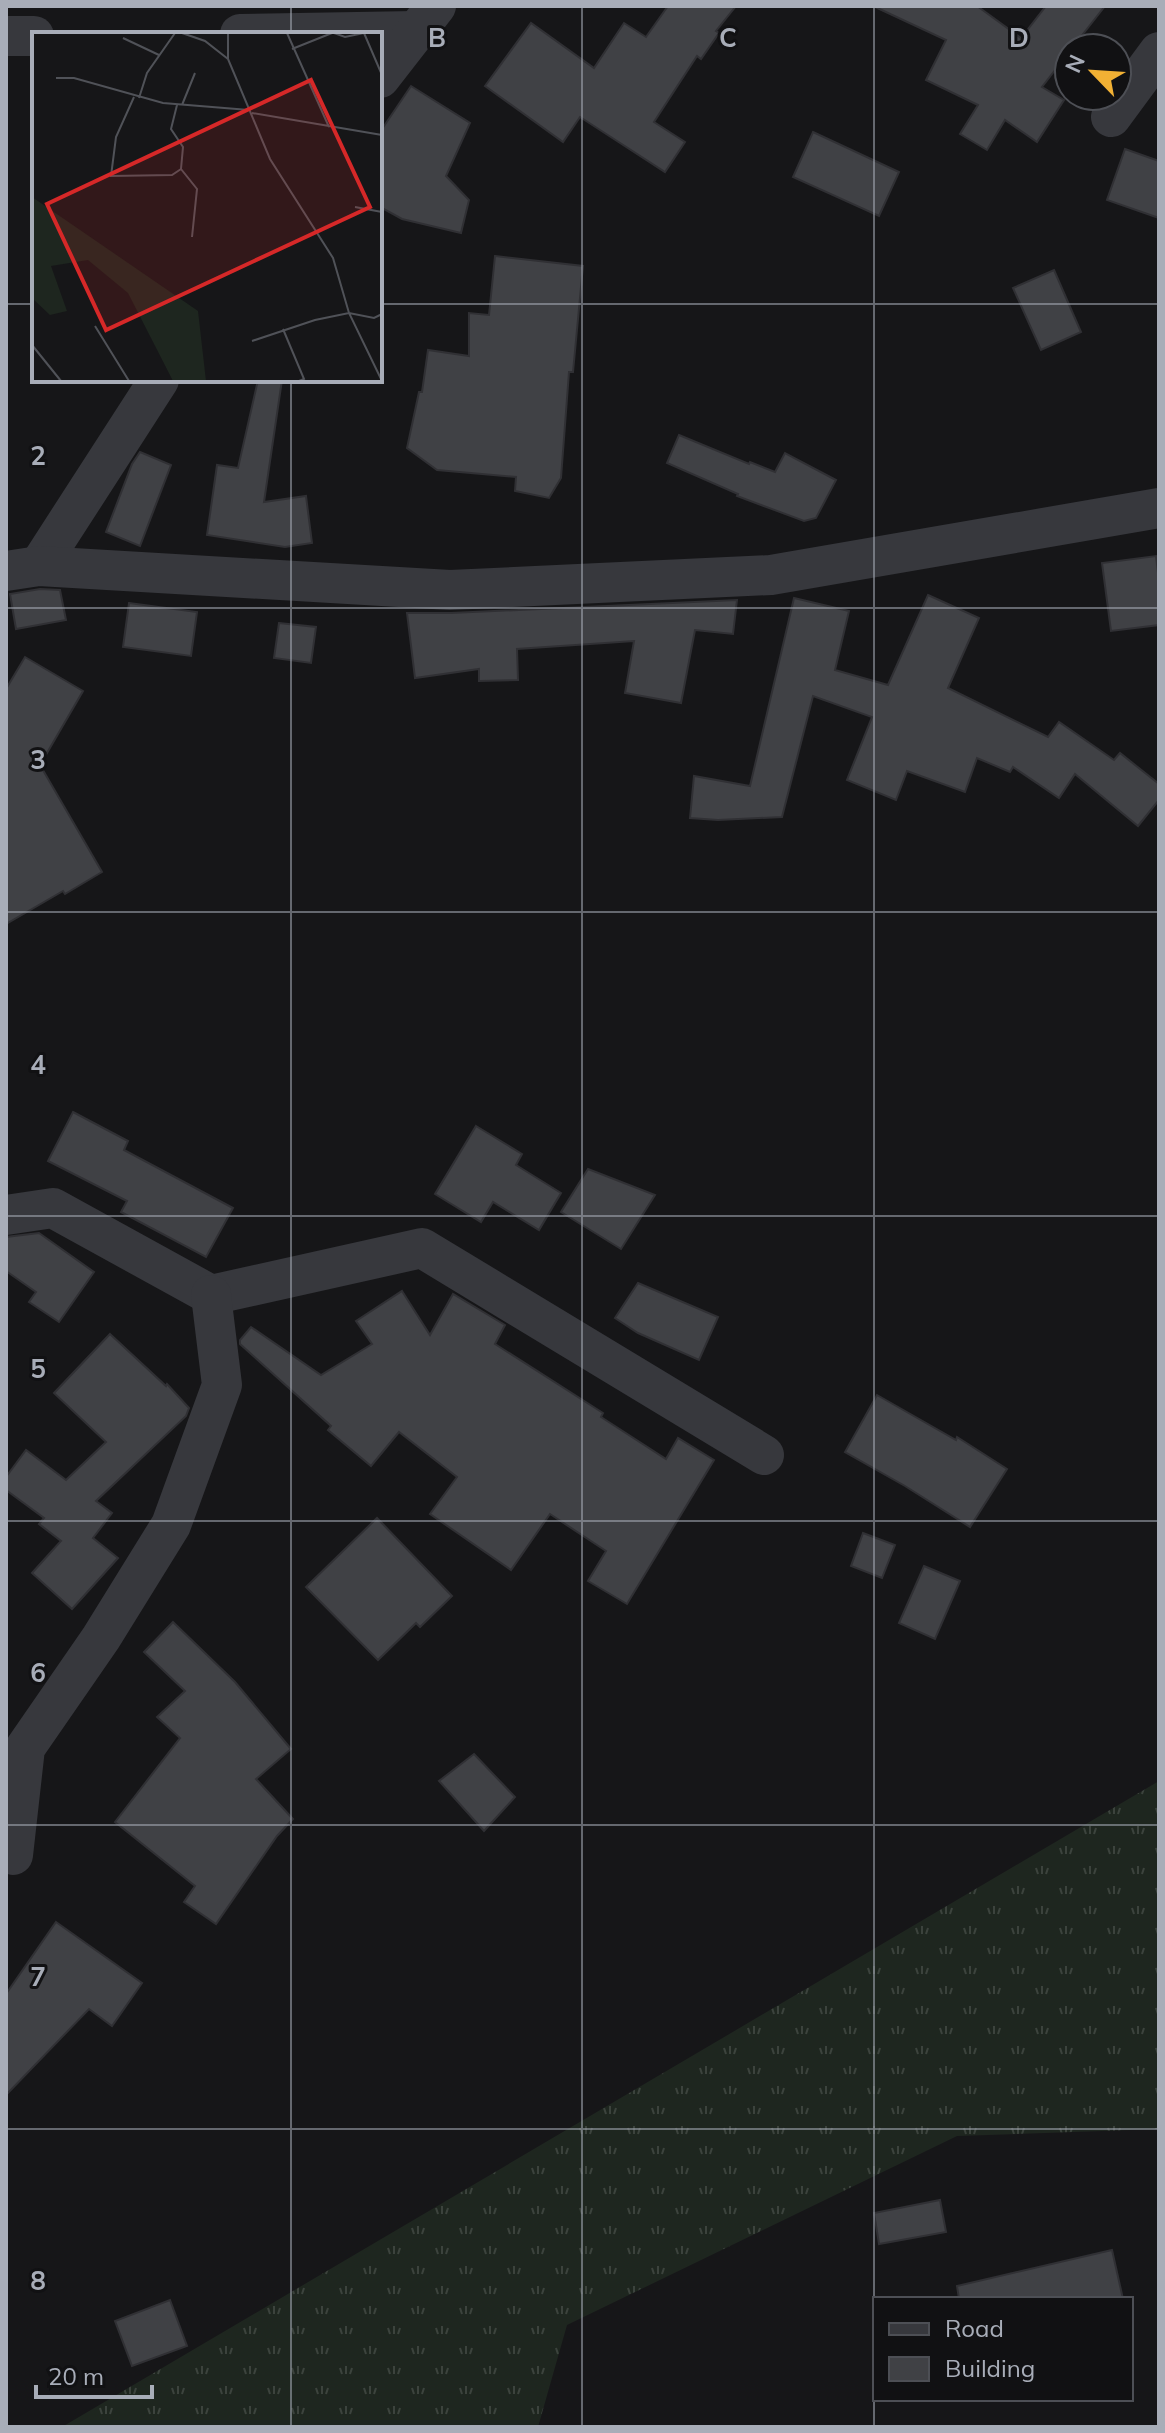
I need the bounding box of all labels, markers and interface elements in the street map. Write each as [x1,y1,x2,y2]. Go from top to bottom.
text: B [428,21,446,54]
text: C [719,21,737,54]
text: D [1009,21,1029,54]
inset map [32,32,382,382]
north arrow [1053,32,1133,112]
text: N [1059,50,1091,77]
text: 2 [30,439,46,472]
text: 3 [30,743,46,776]
text: 4 [30,1048,46,1081]
text: 5 [30,1352,46,1385]
text: 6 [30,1656,46,1689]
text: 7 [30,1960,46,1993]
text: 8 [30,2264,46,2297]
legend [873,2297,1133,2401]
text: Road [945,2313,1004,2343]
scale bar [36,2349,152,2399]
text: Building [945,2353,1035,2383]
text: 20 m [48,2361,104,2391]

